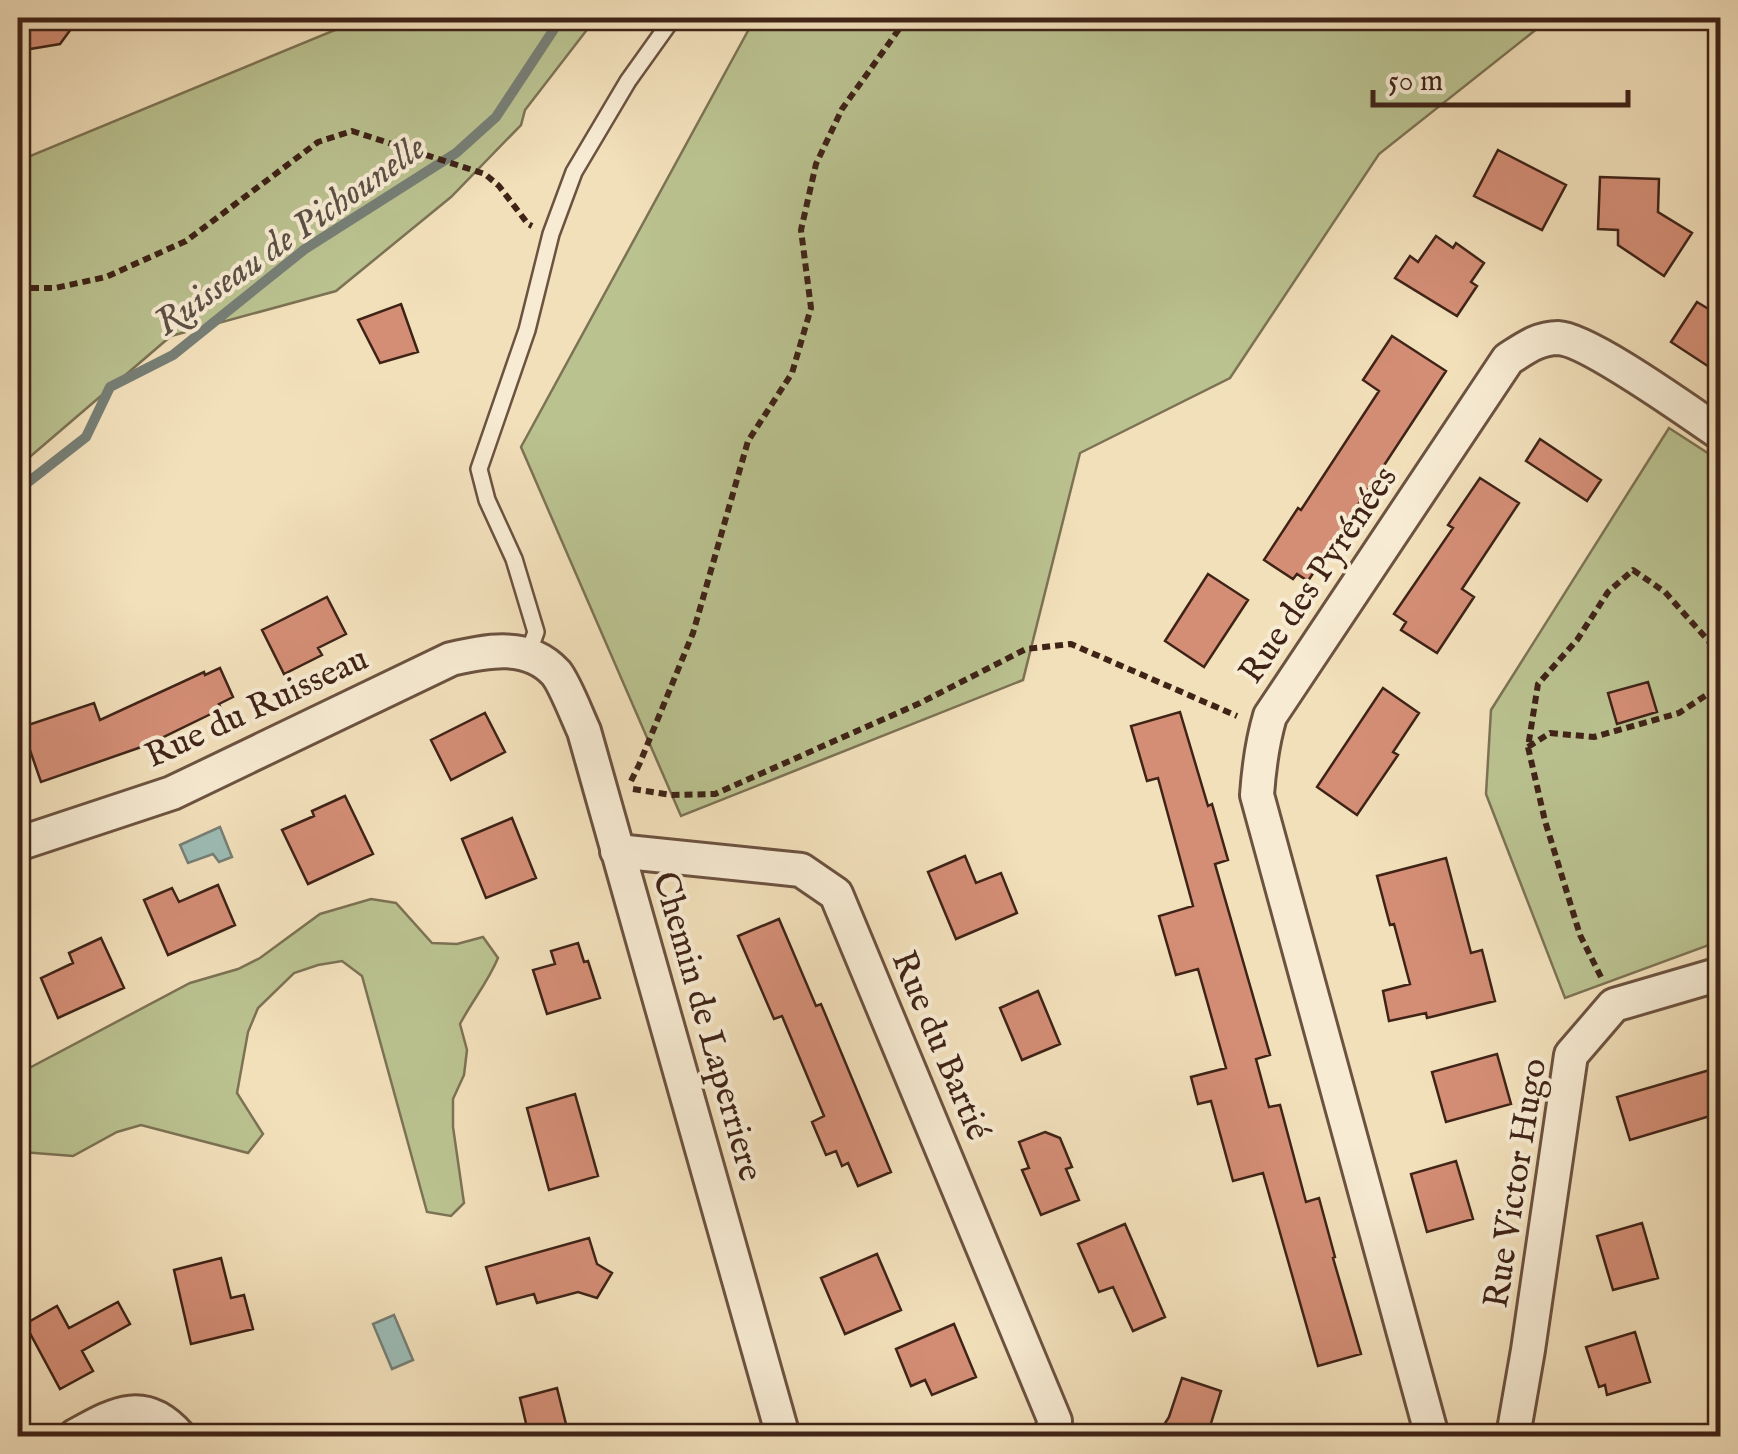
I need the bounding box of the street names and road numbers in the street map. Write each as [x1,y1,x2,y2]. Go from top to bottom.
street label: Rue des Pyrénées [1230,458,1408,693]
street label: Rue du Ruisseau [138,637,376,780]
street label: Chemin de Laperriere [641,867,772,1187]
street label: Rue du Bartié [880,945,1000,1147]
street label: Rue Victor Hugo [1475,1055,1558,1311]

